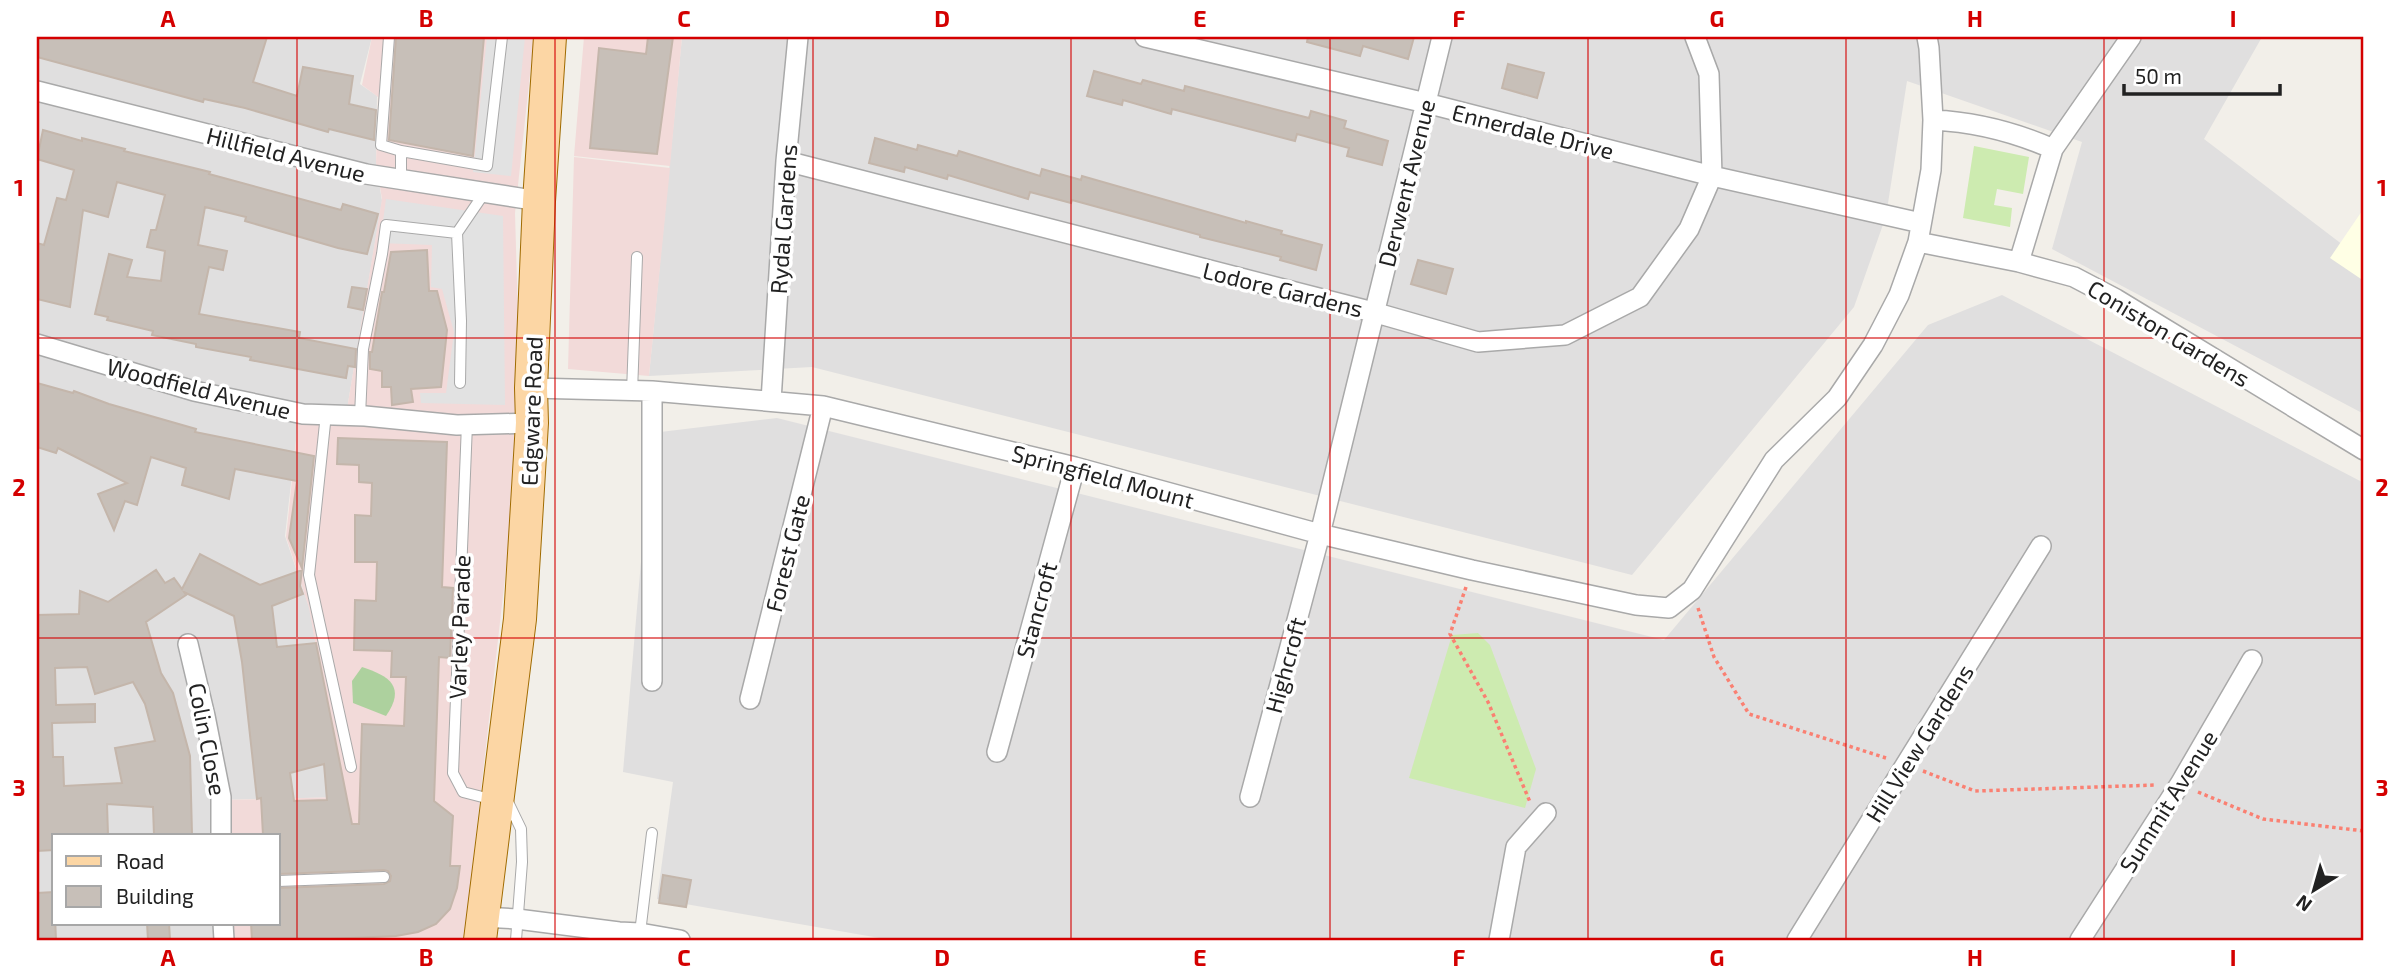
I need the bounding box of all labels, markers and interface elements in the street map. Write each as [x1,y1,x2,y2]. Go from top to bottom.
text: A [160,4,176,32]
text: B [419,4,433,32]
text: C [677,4,691,32]
text: D [934,4,950,32]
text: E [1193,4,1207,32]
text: F [1453,4,1466,32]
text: G [1710,4,1724,32]
text: H [1967,4,1983,32]
text: I [2230,4,2236,32]
scale bar [2124,52,2280,96]
text: 50 m [2135,63,2182,88]
street label: Derwent Avenue [1372,96,1440,270]
street label: Ennerdale Drive [1449,97,1617,165]
street label: Hillfield Avenue [204,121,368,187]
street label: Rydal Gardens [764,143,802,295]
text: 1 [14,173,24,201]
text: 1 [2377,173,2387,201]
street label: Lodore Gardens [1200,256,1366,322]
street label: Coniston Gardens [2083,274,2255,392]
street label: Edgware Road [514,336,548,486]
street label: Woodfield Avenue [104,352,294,424]
street label: Springfield Mount [1009,438,1197,514]
text: 2 [12,473,26,501]
text: 2 [2375,473,2389,501]
street label: Forest Gate [759,491,815,615]
street label: Varley Parade [442,554,476,700]
street label: Stancroft [1010,559,1062,661]
street label: Highcroft [1259,614,1311,716]
street label: Hill View Gardens [1859,659,1979,827]
street label: Colin Close [183,680,233,798]
street label: Summit Avenue [2113,725,2223,877]
text: 3 [12,773,26,801]
text: 3 [2375,773,2389,801]
legend [52,834,280,925]
text: Road [116,848,164,873]
north arrow [2278,855,2348,925]
text: Building [116,883,194,908]
text: N [2291,891,2316,917]
text: A [160,943,176,971]
text: B [419,943,433,971]
text: C [677,943,691,971]
text: D [934,943,950,971]
text: E [1193,943,1207,971]
text: F [1453,943,1466,971]
text: G [1710,943,1724,971]
text: H [1967,943,1983,971]
text: I [2230,943,2236,971]

